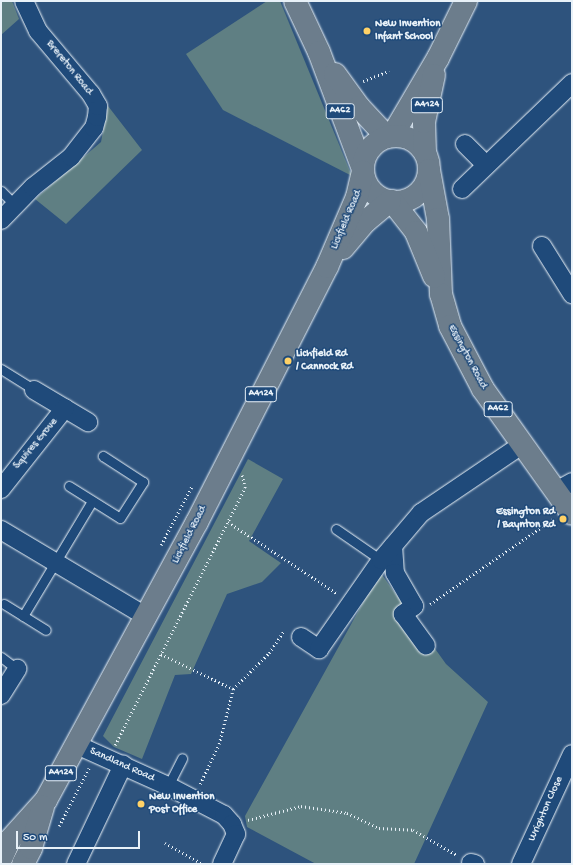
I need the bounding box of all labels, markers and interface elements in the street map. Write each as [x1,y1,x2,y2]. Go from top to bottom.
place label: New Invention Infant School [375,18,440,44]
marker: New Invention Infant School [362,26,372,36]
street label: Brereton Road [43,38,95,98]
road number: A4124 [410,97,444,113]
road number: A462 [325,103,355,119]
street label: Lichfield Road [329,188,365,252]
street label: Essington Road [445,323,489,391]
place label: Lichfield Rd / Cannock Rd [296,348,353,374]
marker: Lichfield Rd / Cannock Rd [283,356,293,366]
road number: A4124 [244,386,278,402]
road number: A462 [483,401,513,417]
street label: Squires Grove [11,416,61,472]
street label: Lichfield Road [170,504,210,566]
place label: Essington Rd / Baynton Rd [496,506,555,532]
marker: Essington Rd / Baynton Rd [558,514,568,524]
street label: Sandland Road [87,745,157,785]
road number: A4124 [44,765,78,781]
street label: Wrighton Close [526,775,566,843]
place label: New Invention Post Office [149,791,214,817]
marker: New Invention Post Office [136,799,146,809]
scale bar [18,823,142,849]
text: 50 m [23,831,48,845]

